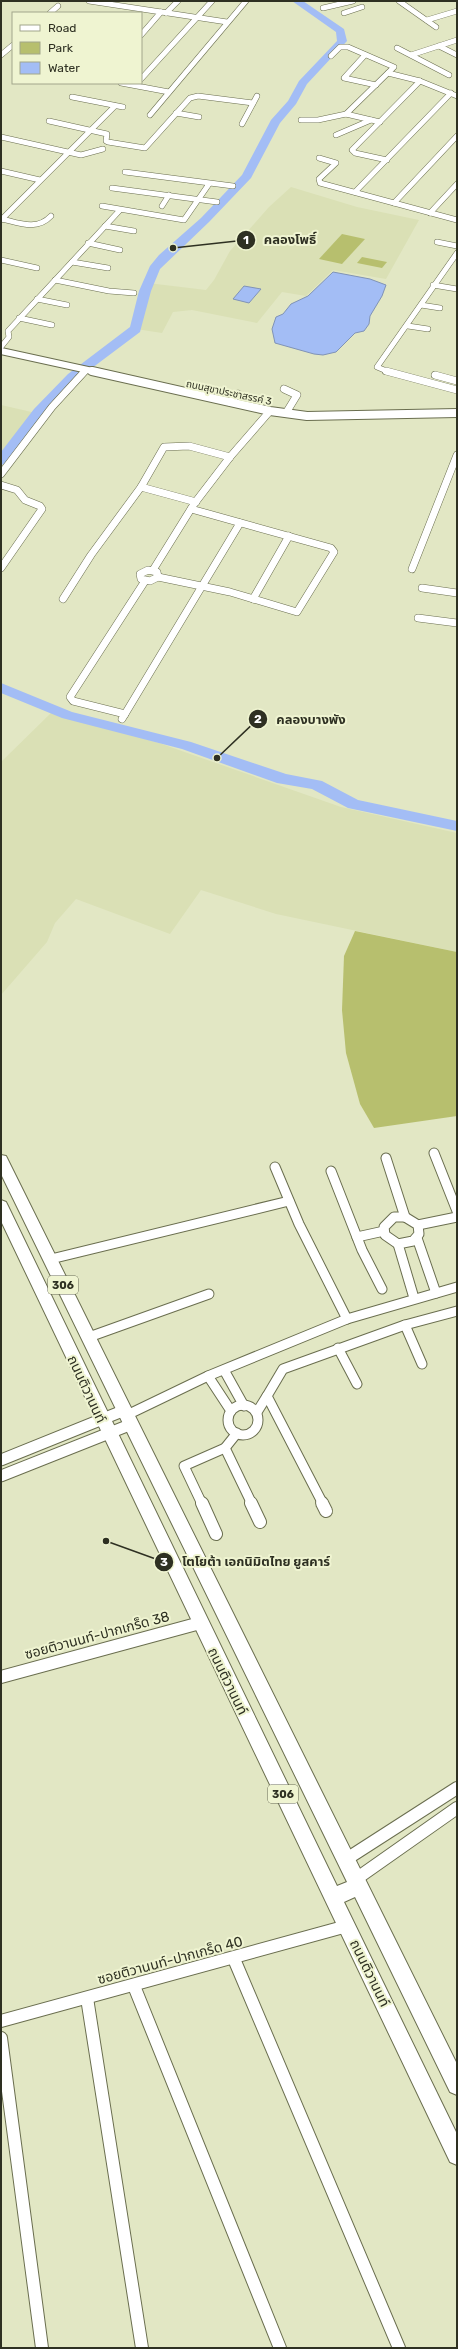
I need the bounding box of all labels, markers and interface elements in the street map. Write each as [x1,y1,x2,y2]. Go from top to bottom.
legend [12,12,142,84]
text: Road [48,21,76,35]
text: Park [48,41,74,55]
text: Water [48,61,80,75]
callout: คลองโพธิ์ [236,227,325,252]
text: คลองโพธิ์ [264,231,317,247]
text: 1 [243,233,249,247]
street label: ถนนสุขาประชาสรรค์ 3 [185,378,273,408]
callout: คลองบางพัง [248,707,353,732]
text: 2 [254,712,262,726]
text: คลองบางพัง [276,712,346,727]
road number: 306 [48,1276,78,1294]
street label: ถนนติวานนท์ [63,1353,110,1426]
callout: โตโยต้า เอกนิมิตไทย ยูสคาร์ [154,1549,338,1574]
text: โตโยต้า เอกนิมิตไทย ยูสคาร์ [182,1554,330,1570]
text: 3 [160,1555,168,1569]
street label: ซอยติวานนท์-ปากเกร็ด 38 [23,1608,172,1663]
street label: ถนนติวานนท์ [204,1645,251,1718]
road number: 306 [268,1785,298,1803]
street label: ซอยติวานนท์-ปากเกร็ด 40 [96,1933,245,1988]
street label: ถนนติวานนท์ [346,1937,393,2010]

